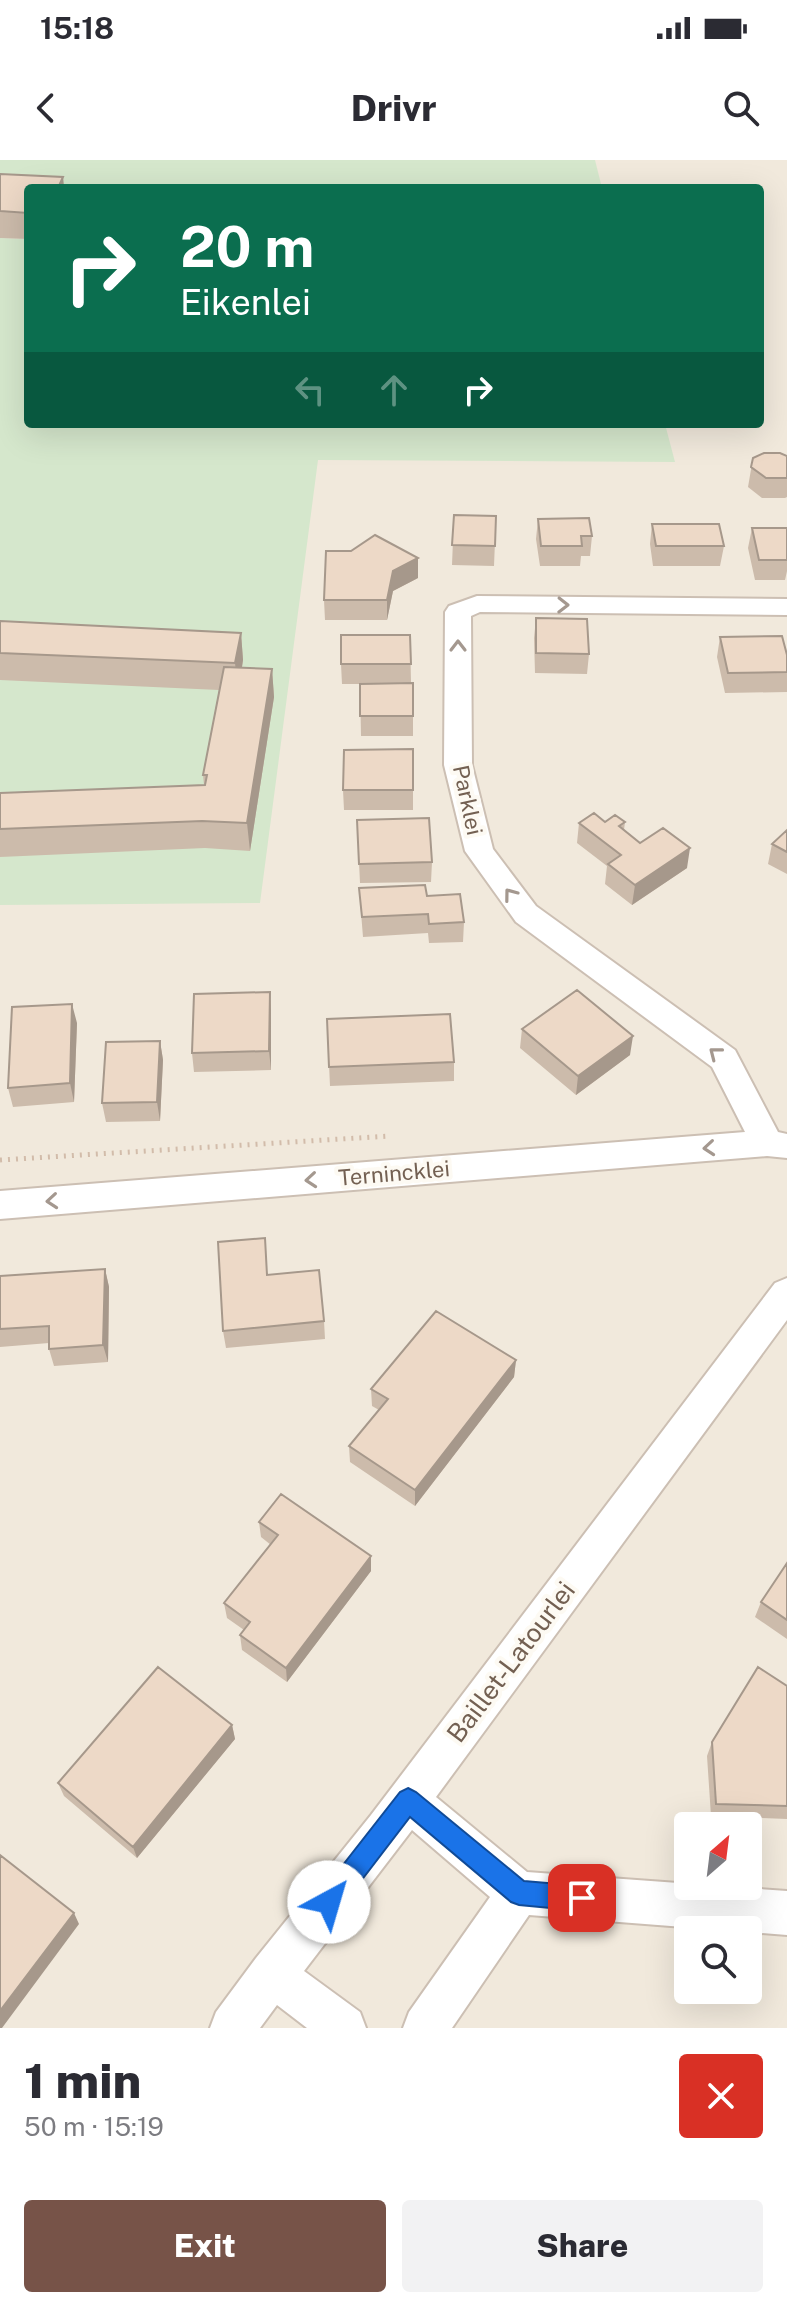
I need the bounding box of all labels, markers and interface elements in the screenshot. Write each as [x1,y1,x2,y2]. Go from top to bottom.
text: 15:18 [40,10,114,46]
icon: back [24,86,68,130]
icon: search [719,86,763,130]
text: Drivr [351,87,436,129]
text: 20 m [180,214,314,280]
icon: right [48,216,152,320]
text: Eikenlei [180,281,311,323]
icon: left [288,368,332,412]
icon: ahead [372,368,416,412]
icon: right [456,368,500,412]
one-way arrow [557,596,570,614]
one-way arrow [449,639,467,652]
street label: Parklei [448,763,488,837]
one-way arrow [506,888,520,902]
one-way arrow [709,1048,724,1062]
one-way arrow [703,1139,716,1156]
street label: Ternincklei [337,1155,451,1191]
one-way arrow [304,1171,317,1188]
one-way arrow [45,1192,58,1209]
street label: Baillet-Latourlei [440,1575,581,1748]
north arrow [674,1812,762,1900]
map controls [674,1812,762,2004]
position arrow [287,1860,371,1944]
pin [548,1864,616,1932]
icon: arrive [560,1876,604,1920]
button: search [674,1916,762,2004]
text: 1 min [24,2052,141,2109]
button: close [679,2054,763,2138]
text: 50 m · 15:19 [24,2111,164,2142]
button: Exit [24,2200,386,2292]
button: Share [402,2200,763,2292]

